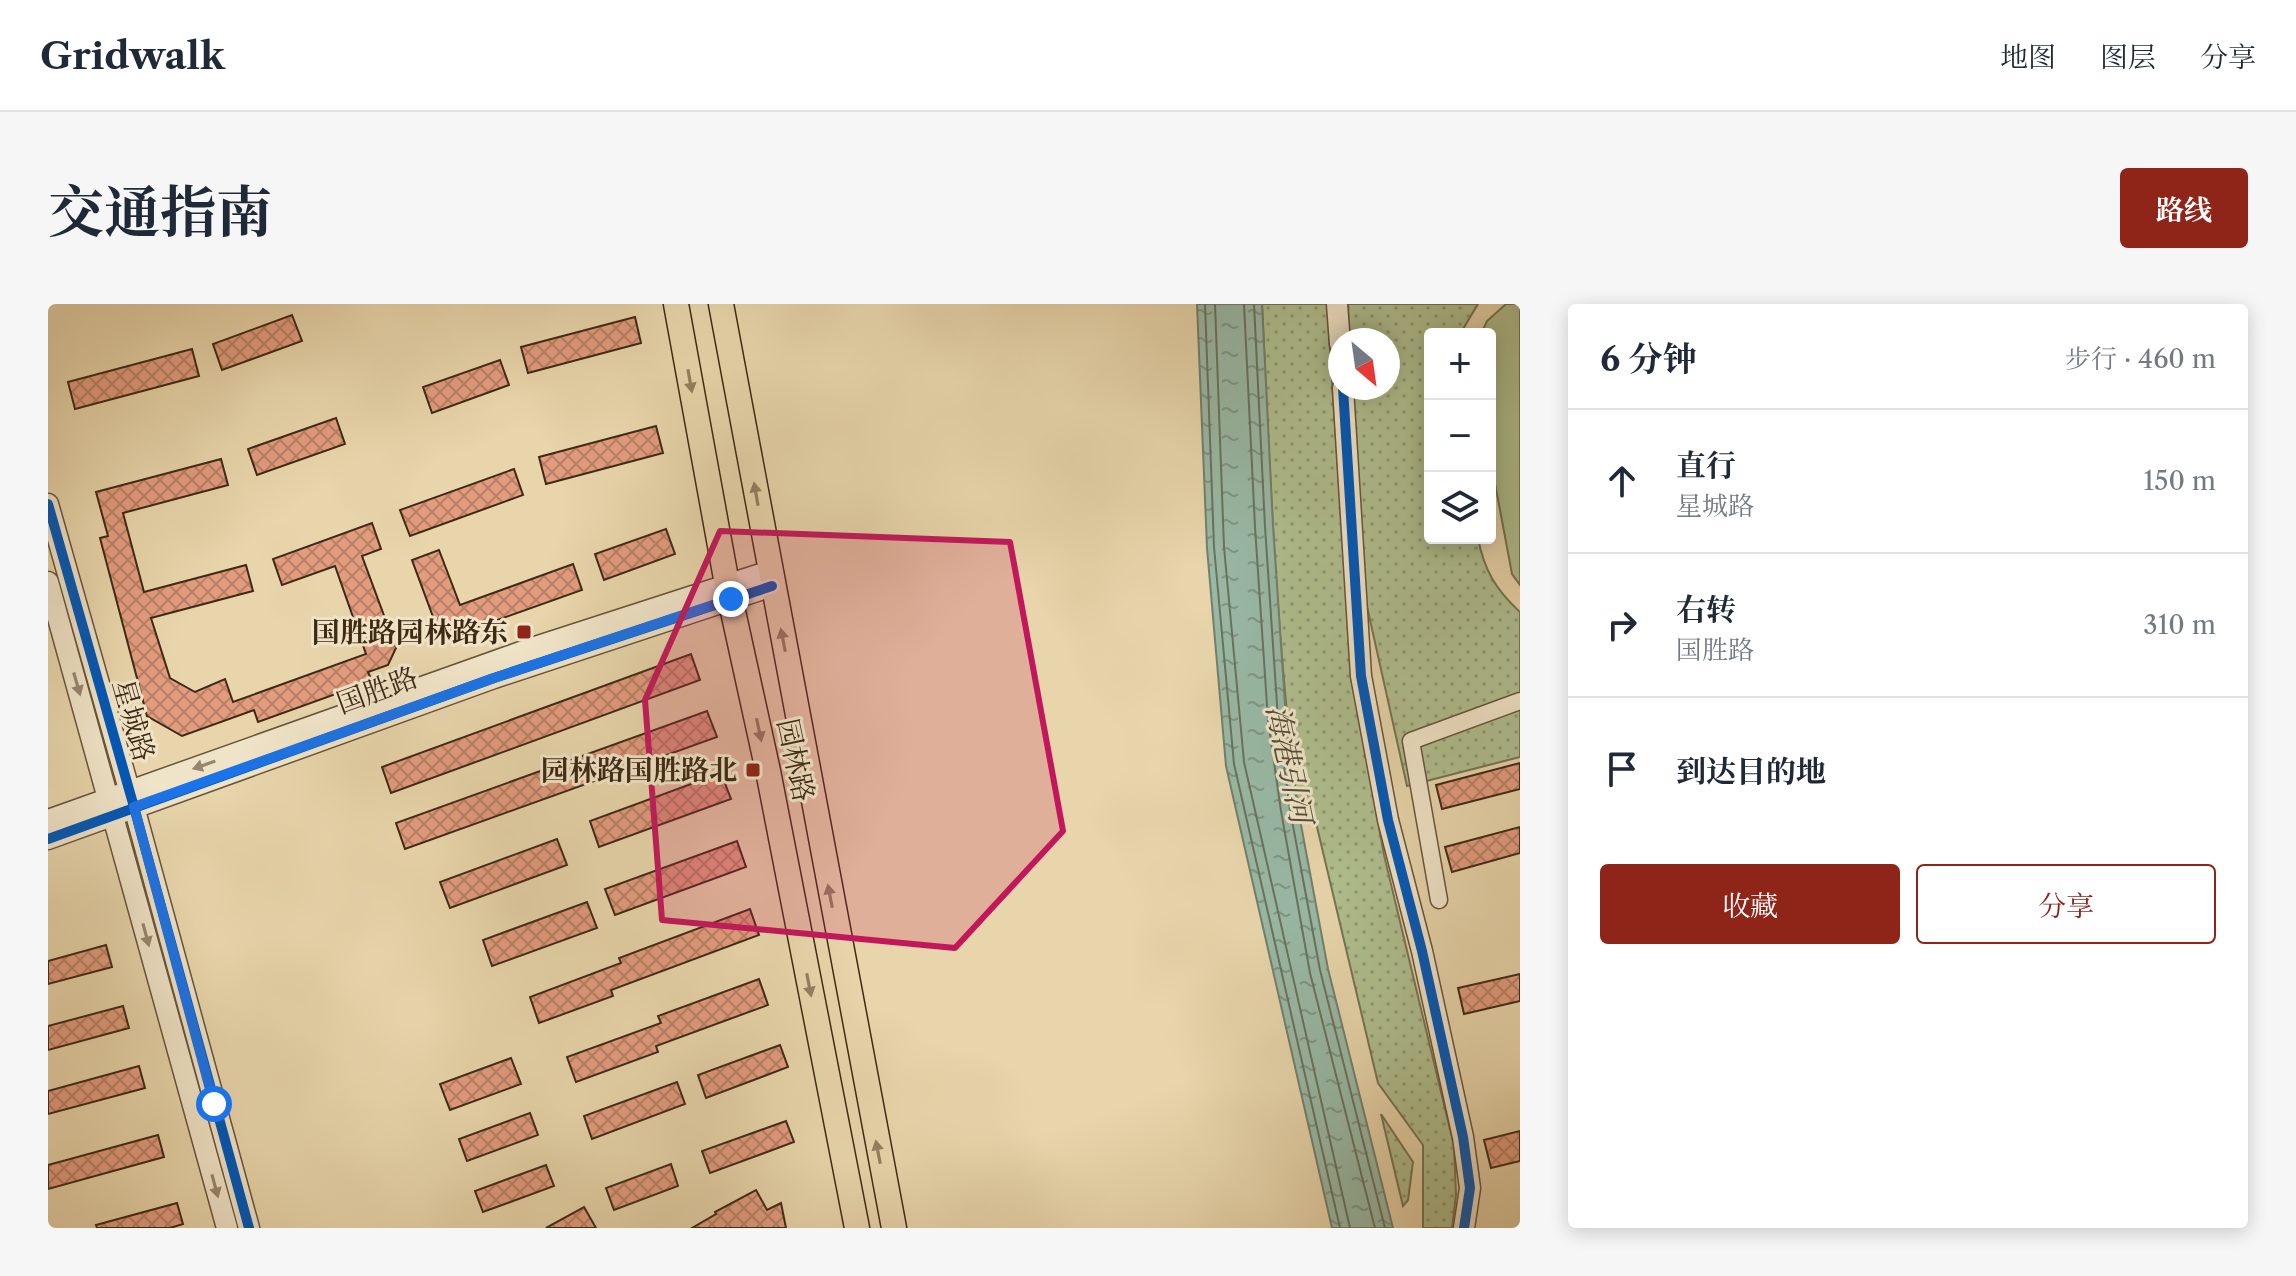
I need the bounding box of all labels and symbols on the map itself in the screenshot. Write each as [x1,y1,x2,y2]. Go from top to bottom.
north arrow [1328,328,1400,400]
one-way arrow [684,368,696,393]
one-way arrow [749,481,761,506]
route end [713,581,749,617]
place label: 国胜路园林路东 [312,615,508,649]
marker: 国胜路园林路东 [515,623,533,641]
one-way arrow [776,628,788,653]
street label: 国胜路 [332,660,422,720]
one-way arrow [71,673,84,697]
street label: 星城路 [106,675,162,765]
water label: 海港引河 [1259,701,1321,831]
street label: 园林路 [771,715,821,805]
one-way arrow [753,718,766,743]
place label: 园林路国胜路北 [541,753,737,787]
one-way arrow [191,759,215,771]
marker: 园林路国胜路北 [744,761,762,779]
one-way arrow [824,883,836,908]
one-way arrow [141,922,153,947]
one-way arrow [803,973,816,998]
route start [196,1086,232,1122]
one-way arrow [871,1139,883,1164]
one-way arrow [210,1173,222,1198]

